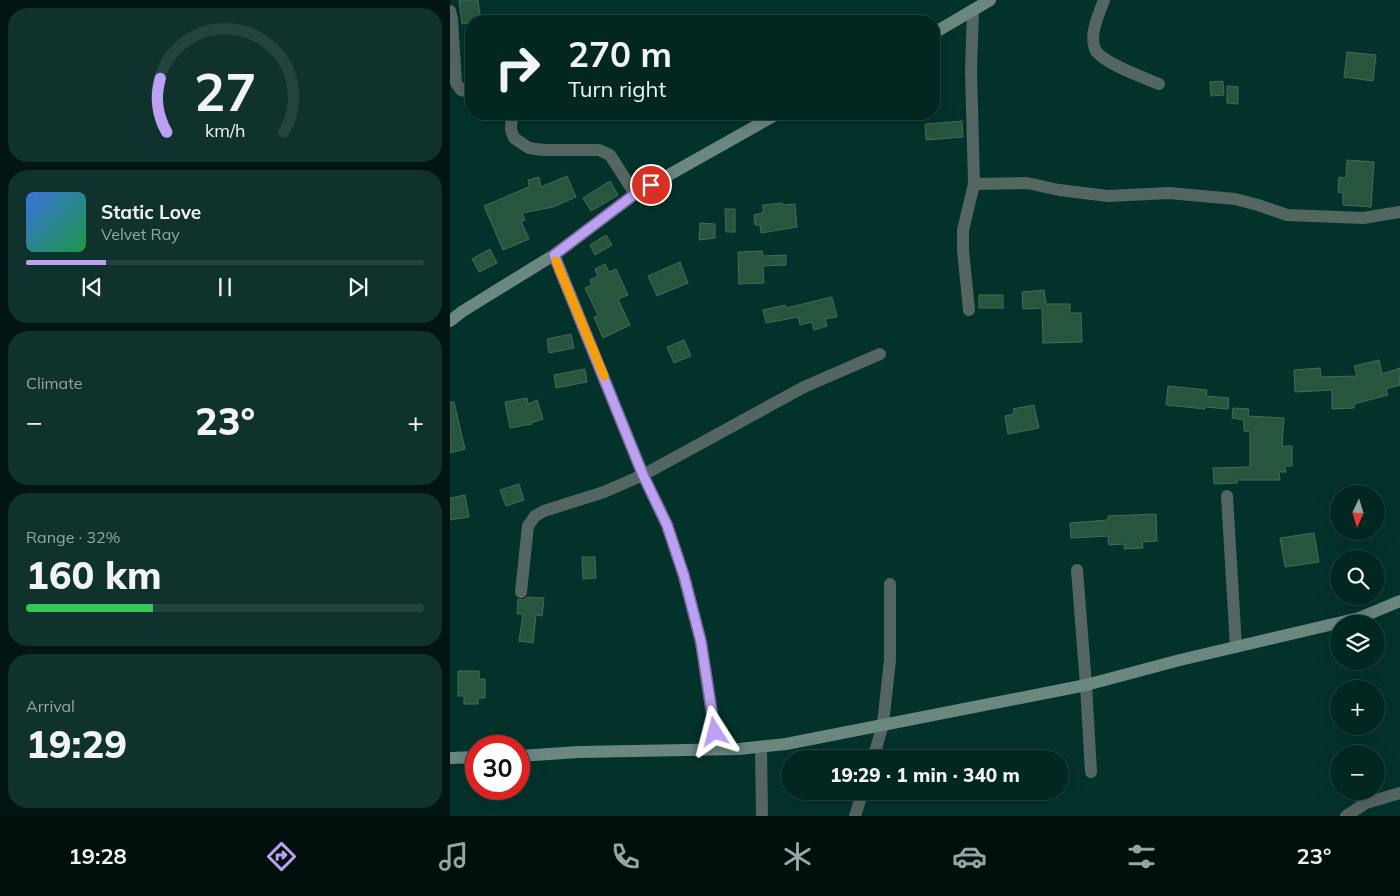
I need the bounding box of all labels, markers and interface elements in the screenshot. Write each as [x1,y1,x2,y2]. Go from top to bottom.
text: 270 m [568,32,672,76]
icon: right [485,35,550,100]
text: 27 [194,59,256,124]
text: Turn right [568,75,666,103]
text: km/h [205,119,245,141]
pin [630,164,672,206]
icon: arrive [637,171,665,199]
text: Static Love [101,200,201,224]
text: Velvet Ray [101,224,180,244]
icon: previous [78,273,106,301]
icon: pause [211,273,239,301]
icon: next [344,273,372,301]
text: Climate [26,373,82,393]
text: 23° [195,397,255,445]
text: − [26,404,43,439]
text: + [407,404,424,439]
north arrow [1330,485,1385,540]
map controls [1330,485,1385,800]
text: Range · 32% [26,527,121,547]
button: search [1330,550,1385,605]
text: 160 km [26,551,162,599]
button: layers [1330,615,1385,670]
button: + [1330,680,1385,735]
text: Arrival [26,696,75,716]
position arrow [688,705,740,757]
text: 19:29 [26,720,127,768]
speed limit sign: 30 [465,735,530,800]
button: − [1330,745,1385,800]
text: 19:29 · 1 min · 340 m [830,763,1020,787]
icon: directions [264,839,299,874]
icon: music [436,839,471,874]
icon: phone [608,839,643,874]
icon: climate [780,839,815,874]
icon: car [952,839,987,874]
icon: filters [1124,839,1159,874]
text: 19:28 [69,842,127,870]
text: 23° [1297,842,1331,870]

